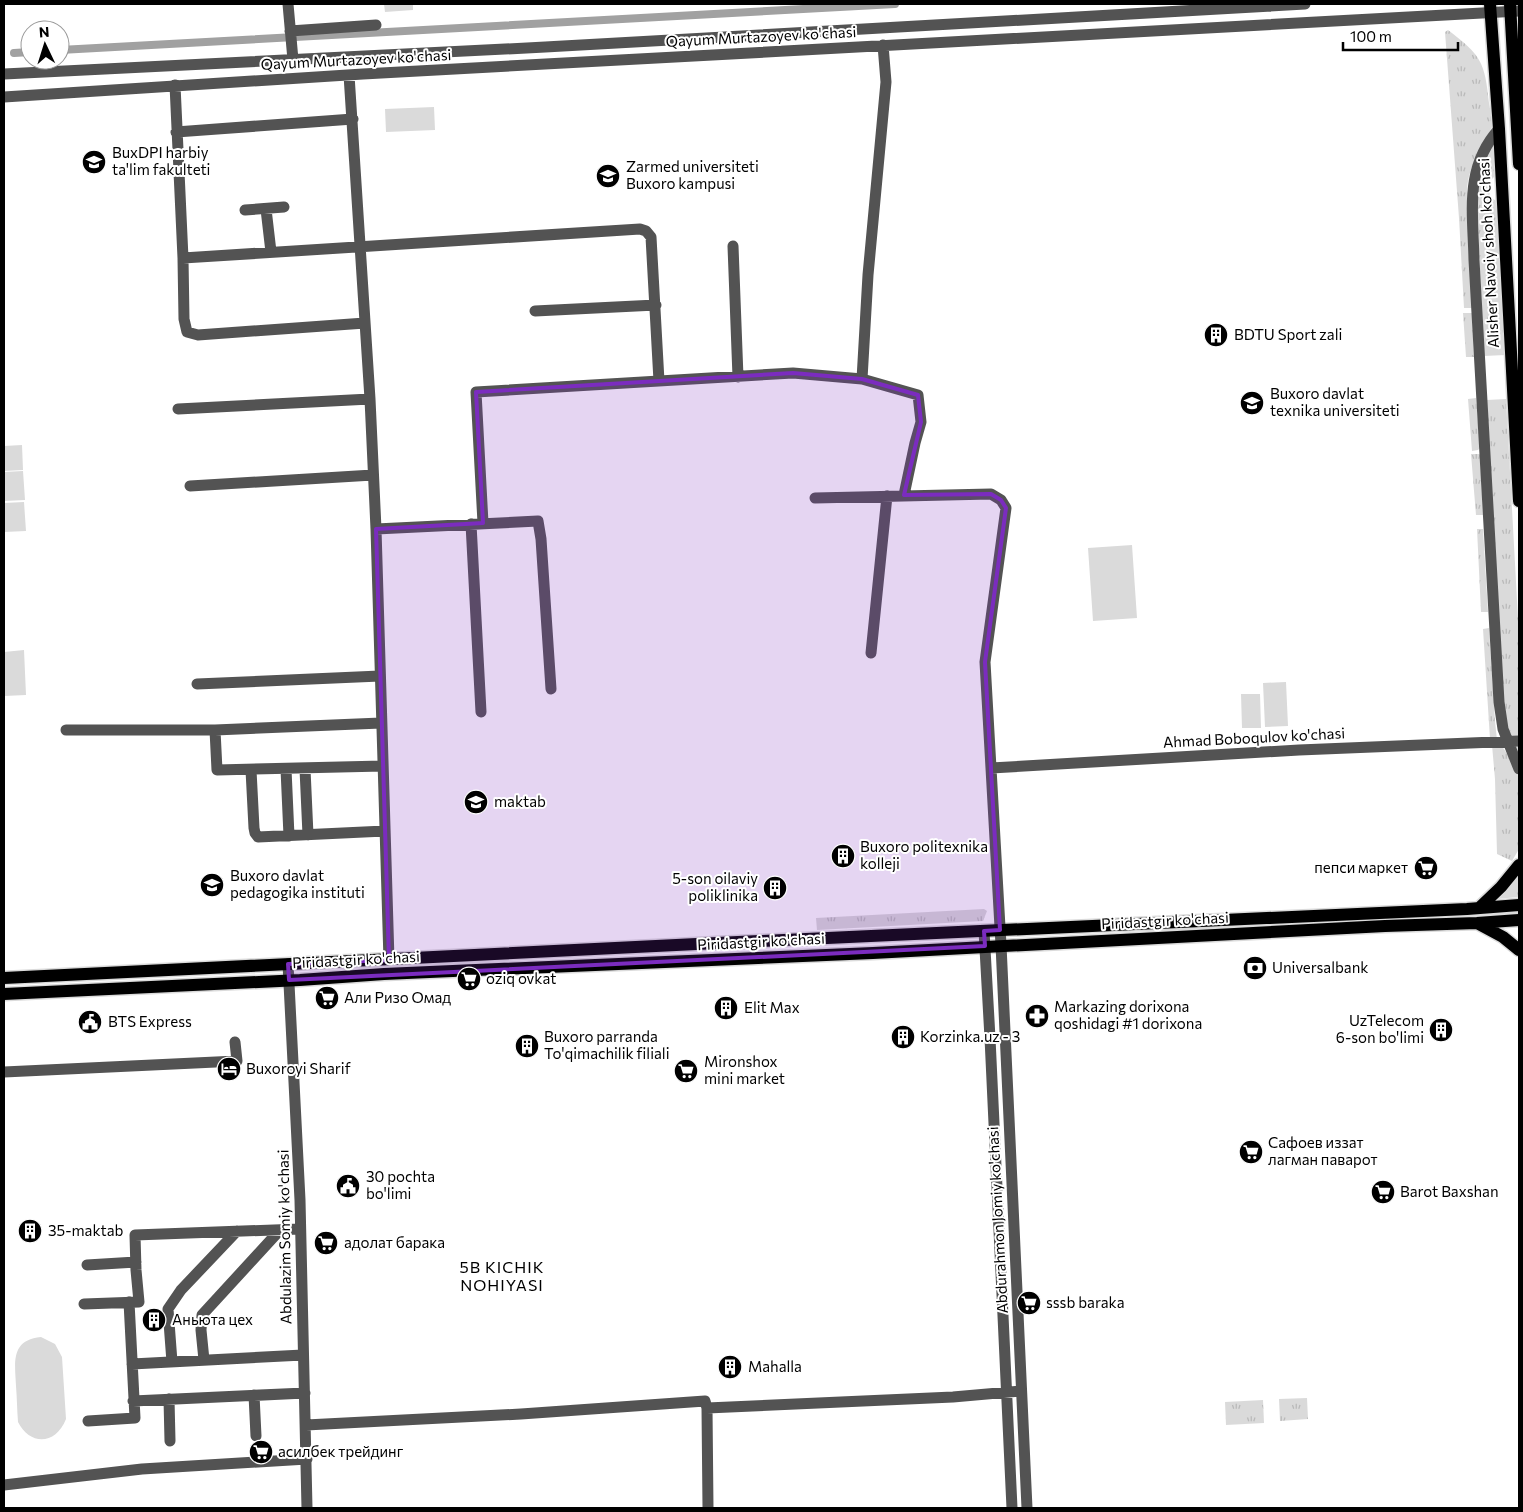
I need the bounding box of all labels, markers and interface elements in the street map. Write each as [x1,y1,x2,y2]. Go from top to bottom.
north arrow [20,20,70,70]
scale bar [1343,20,1458,52]
street label: Qayum Murtazoyev ko'chasi [665,22,857,50]
text: N [38,23,50,40]
text: 100 m [1350,27,1392,45]
street label: Qayum Murtazoyev ko'chasi [260,45,452,73]
place label: BuxDPI harbiy ta'lim fakulteti [112,143,210,178]
school or university icon: BuxDPI harbiy ta'lim fakulteti [81,149,107,175]
place label: Zarmed universiteti Buxoro kampusi [626,157,759,192]
street label: Alisher Navoiy shoh ko'chasi [1474,158,1502,349]
school or university icon: Zarmed universiteti Buxoro kampusi [595,163,621,189]
building icon: BDTU Sport zali [1203,322,1229,348]
place label: BDTU Sport zali [1234,325,1342,343]
place label: Buxoro davlat texnika universiteti [1270,384,1400,419]
school or university icon: Buxoro davlat texnika universiteti [1239,390,1265,416]
street label: Ahmad Boboqulov ko'chasi [1162,723,1346,751]
school or university icon: maktab [463,789,489,815]
place label: maktab [494,792,546,810]
place label: Buxoro politexnika kolleji [860,837,988,872]
building icon: Buxoro politexnika kolleji [830,843,856,869]
supermarket icon: пепси маркет [1413,855,1439,881]
place label: пепси маркет [1314,858,1408,876]
place label: Buxoro davlat pedagogika instituti [230,866,365,901]
place label: 5-son oilaviy poliklinika [672,869,758,904]
school or university icon: Buxoro davlat pedagogika instituti [199,872,225,898]
building icon: 5-son oilaviy poliklinika [762,875,788,901]
street label: Piridastgir ko'chasi [1101,908,1229,932]
street label: Piridastgir ko'chasi [697,929,825,953]
street label: Piridastgir ko'chasi [292,947,420,971]
bank icon: Universalbank [1242,955,1268,981]
place label: Universalbank [1272,958,1368,976]
supermarket icon: oziq ovkat [456,966,482,992]
place label: oziq ovkat [486,969,556,987]
supermarket icon: Али Ризо Омад [314,985,340,1011]
place label: Али Ризо Омад [344,988,451,1006]
building icon: Elit Max [713,995,739,1021]
place label: Markazing dorixona qoshidagi #1 dorixona [1054,997,1202,1032]
place label: Elit Max [744,998,800,1016]
pharmacy icon: Markazing dorixona qoshidagi #1 dorixona [1024,1003,1050,1029]
public building icon: BTS Express [77,1009,103,1035]
place label: UzTelecom 6-son bo'limi [1336,1011,1424,1046]
place label: BTS Express [108,1012,192,1030]
building icon: UzTelecom 6-son bo'limi [1428,1017,1454,1043]
building icon: Korzinka.uz - 3 [890,1024,916,1050]
place label: Buxoro parranda To'qimachilik filiali [544,1027,670,1062]
place label: Korzinka.uz - 3 [920,1027,1020,1045]
building icon: Buxoro parranda To'qimachilik filiali [514,1033,540,1059]
place label: Mironshox mini market [704,1052,785,1087]
hotel icon: Buxoroyi Sharif [216,1056,242,1082]
supermarket icon: Mironshox mini market [673,1058,699,1084]
place label: Buxoroyi Sharif [246,1059,351,1077]
street label: Abdurahmon Jomiy ko'chasi [983,1126,1011,1314]
place label: Сафоев иззат лагман паварот [1268,1133,1378,1168]
supermarket icon: Сафоев иззат лагман паварот [1238,1139,1264,1165]
street label: Abdulazim Somiy ko'chasi [273,1149,295,1325]
place label: 30 pochta bo'limi [366,1167,435,1202]
public building icon: 30 pochta bo'limi [335,1173,361,1199]
supermarket icon: Barot Baxshan [1370,1179,1396,1205]
place label: Barot Baxshan [1400,1182,1499,1200]
building icon: 35-maktab [17,1218,43,1244]
place label: 35-maktab [48,1221,124,1239]
supermarket icon: адолат барака [313,1230,339,1256]
place label: адолат барака [344,1233,445,1251]
district label: 5B KICHIK NOHIYASI [460,1257,544,1294]
supermarket icon: sssb baraka [1016,1290,1042,1316]
place label: sssb baraka [1046,1293,1125,1311]
building icon: Аньюта цех [141,1307,167,1333]
place label: Аньюта цех [172,1310,253,1328]
building icon: Mahalla [717,1354,743,1380]
place label: Mahalla [748,1357,802,1375]
supermarket icon: асилбек трейдинг [248,1439,274,1465]
place label: асилбек трейдинг [278,1442,404,1460]

